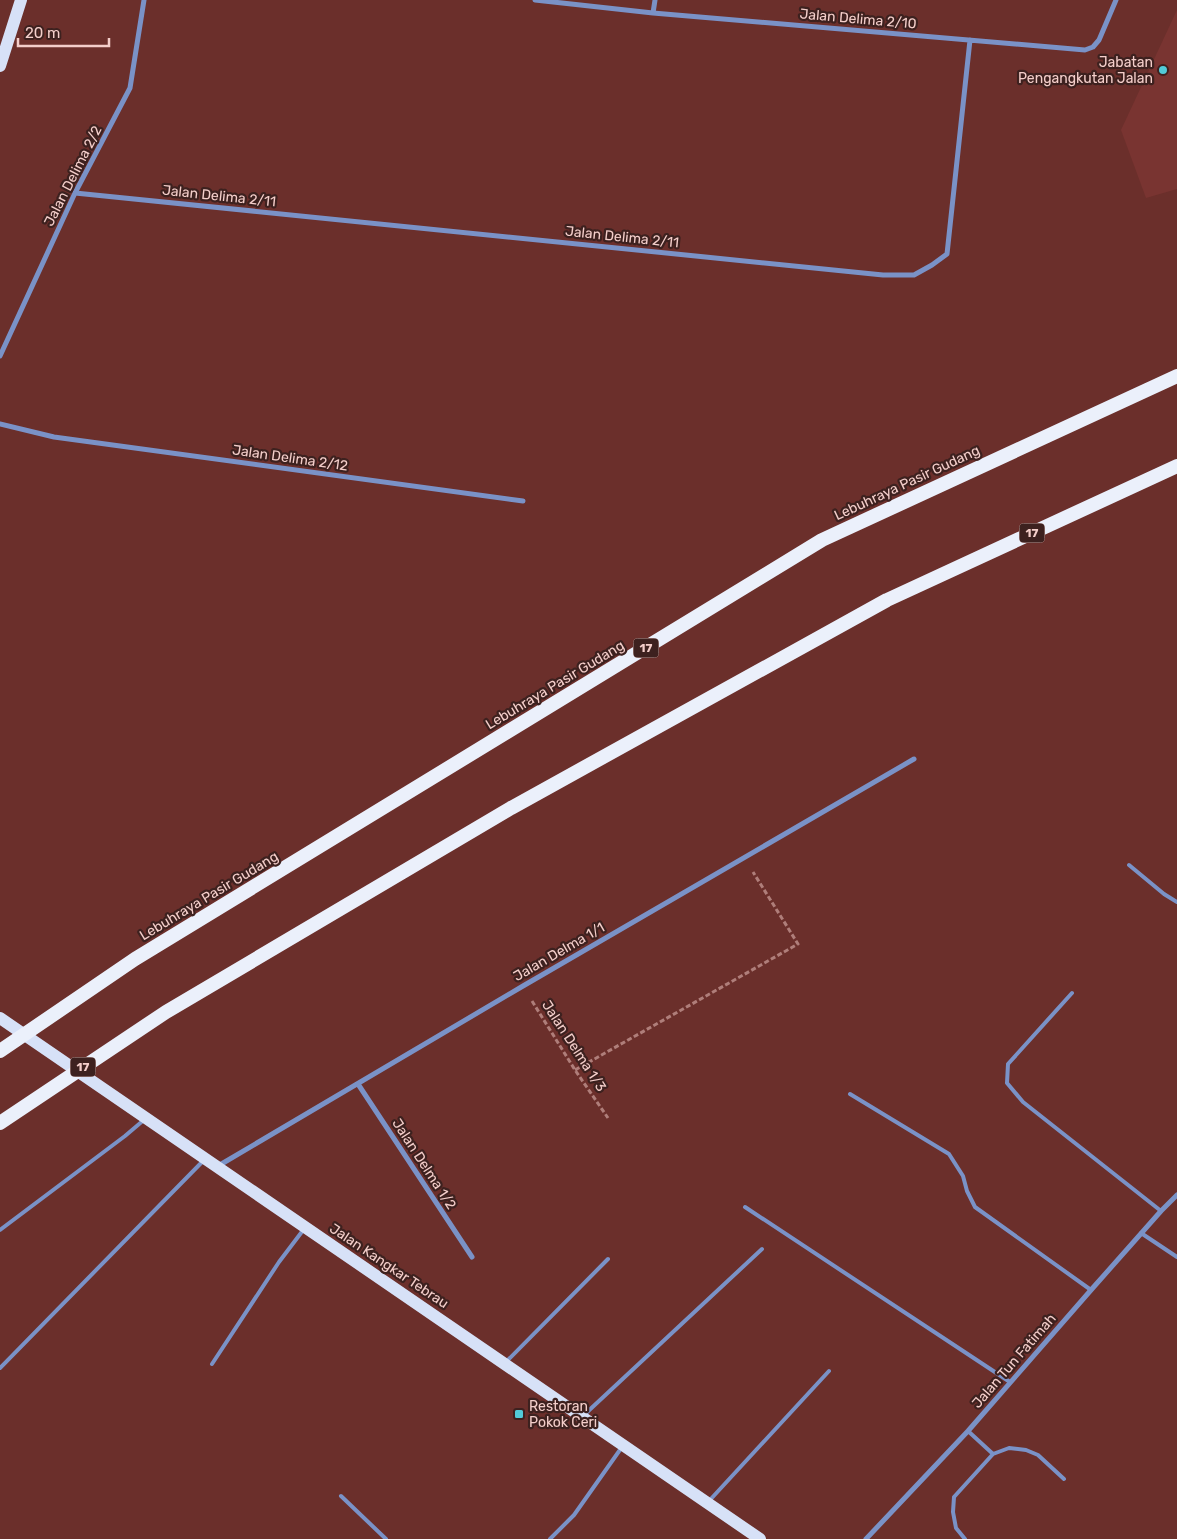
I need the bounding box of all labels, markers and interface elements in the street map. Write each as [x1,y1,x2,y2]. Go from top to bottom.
street label: Jalan Delima 2/10 [799,5,917,33]
scale bar [18,15,109,47]
text: 20 m [25,24,60,42]
place label: Jabatan Pengangkutan Jalan [1018,54,1153,87]
marker: Jabatan Pengangkutan Jalan [1157,64,1169,76]
street label: Jalan Delima 2/2 [40,123,106,229]
street label: Jalan Delima 2/11 [161,182,277,210]
street label: Jalan Delima 2/11 [564,223,680,251]
street label: Jalan Delima 2/12 [231,441,349,475]
street label: Lebuhraya Pasir Gudang [832,442,982,524]
road number: 17 [1020,524,1044,542]
street label: Lebuhraya Pasir Gudang [483,637,627,733]
road number: 17 [634,638,658,658]
street label: Lebuhraya Pasir Gudang [137,848,281,944]
street label: Jalan Delma 1/1 [510,919,608,985]
street label: Jalan Delma 1/3 [538,997,610,1095]
road number: 17 [70,1058,96,1076]
street label: Jalan Delma 1/2 [388,1115,460,1213]
street label: Jalan Kangkar Tebrau [326,1220,452,1312]
street label: Jalan Tun Fatimah [968,1310,1060,1412]
place label: Restoran Pokok Ceri [529,1398,597,1431]
marker: Restoran Pokok Ceri [513,1408,525,1420]

